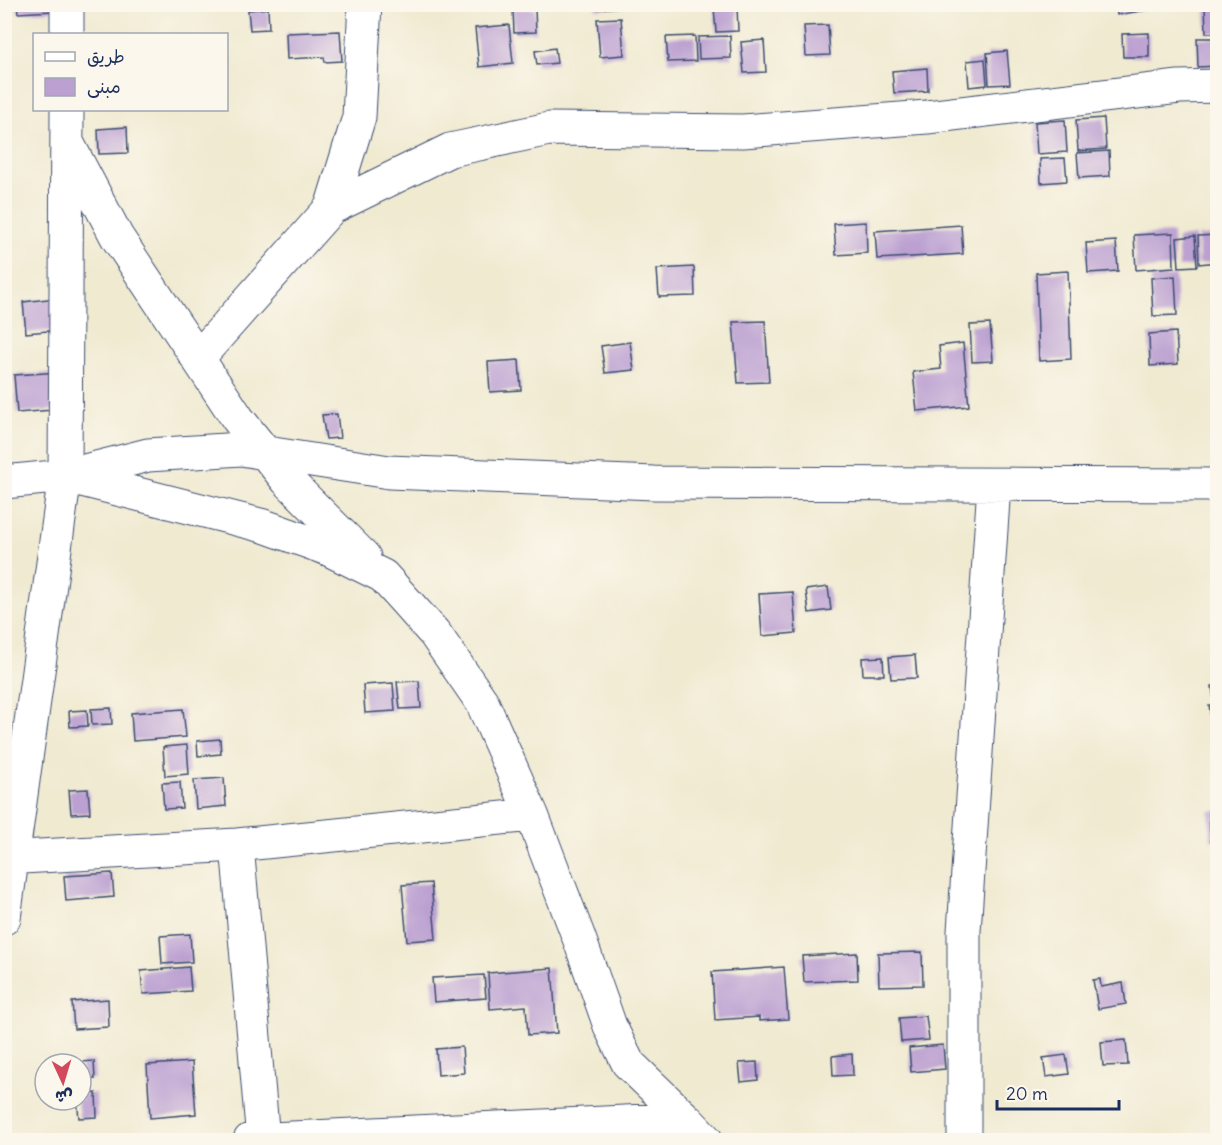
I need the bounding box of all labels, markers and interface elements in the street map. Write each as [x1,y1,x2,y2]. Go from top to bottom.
legend [33,33,228,111]
text: طريق [87,45,125,68]
text: مبنى [87,75,121,98]
north arrow [33,1052,93,1112]
scale bar [997,1073,1118,1111]
text: 20 m [1006,1082,1048,1105]
text: ش [55,1086,74,1108]

